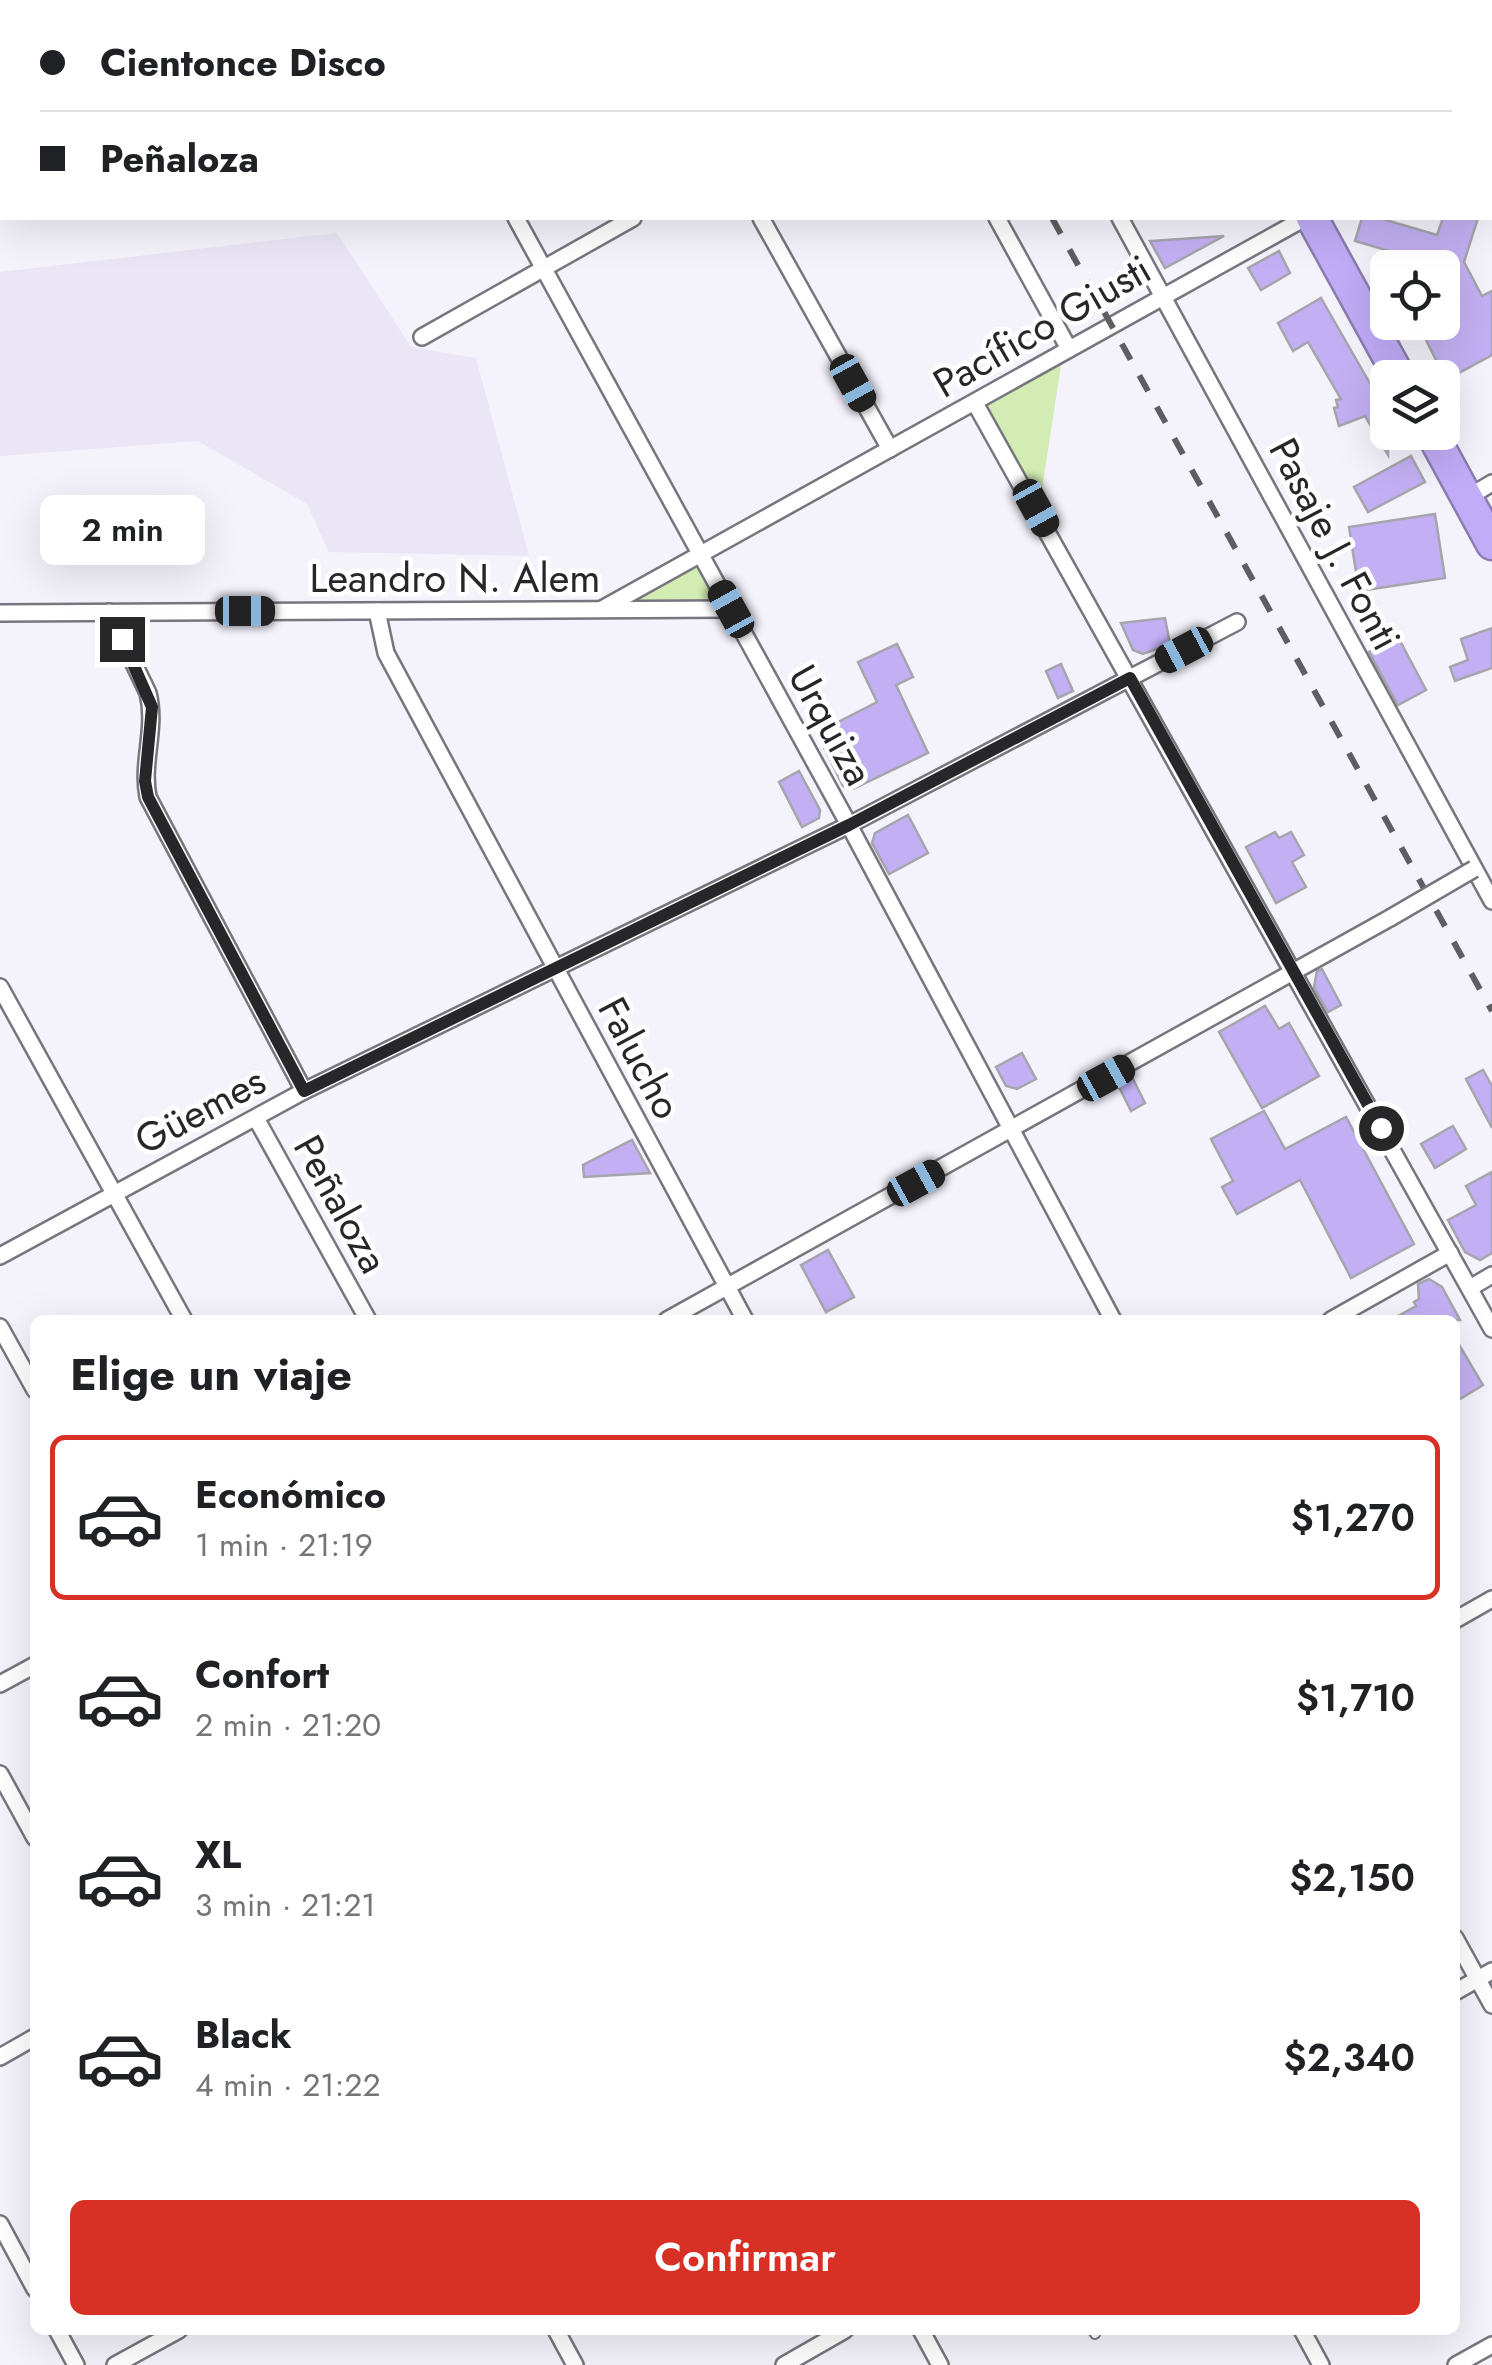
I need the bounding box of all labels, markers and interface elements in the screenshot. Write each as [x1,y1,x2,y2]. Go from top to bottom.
text: Cientonce Disco [100,35,386,90]
text: Peñaloza [100,131,259,186]
street label: Pacífico Giusti [922,240,1162,412]
map controls [1370,250,1460,450]
button: locate [1370,250,1460,340]
car [825,349,881,417]
button: layers [1370,360,1460,450]
street label: Pasaje J. Fonti [1255,427,1415,661]
car [1008,474,1064,542]
callout: 2 min [39,494,204,564]
text: 2 min [81,507,164,553]
street label: Leandro N. Alem [310,549,601,607]
car [703,575,759,643]
car [215,596,275,626]
route end [100,617,145,662]
car [1150,623,1218,677]
street label: Urquiza [774,654,888,796]
street label: Falucho [584,987,696,1129]
car [1072,1050,1140,1106]
street label: Güemes [124,1051,276,1169]
route start [1359,1106,1404,1151]
street label: Peñaloza [279,1125,403,1283]
car [882,1155,950,1211]
text: Elige un viaje [70,1342,352,1407]
text: Económico [195,1467,386,1522]
icon: car [75,1473,165,1563]
text: $1,270 [1291,1490,1415,1545]
text: 1 min · 21:19 [195,1522,373,1568]
text: Confort [195,1647,329,1702]
icon: car [75,1653,165,1743]
text: $1,710 [1296,1670,1415,1725]
text: 2 min · 21:20 [195,1702,381,1748]
text: XL [195,1827,241,1882]
icon: car [75,1833,165,1923]
text: $2,150 [1289,1850,1415,1905]
text: 3 min · 21:21 [195,1882,376,1928]
text: Black [195,2007,292,2062]
icon: car [75,2013,165,2103]
text: $2,340 [1284,2030,1415,2085]
text: 4 min · 21:22 [195,2062,381,2108]
button: Confirmar [70,2200,1420,2315]

